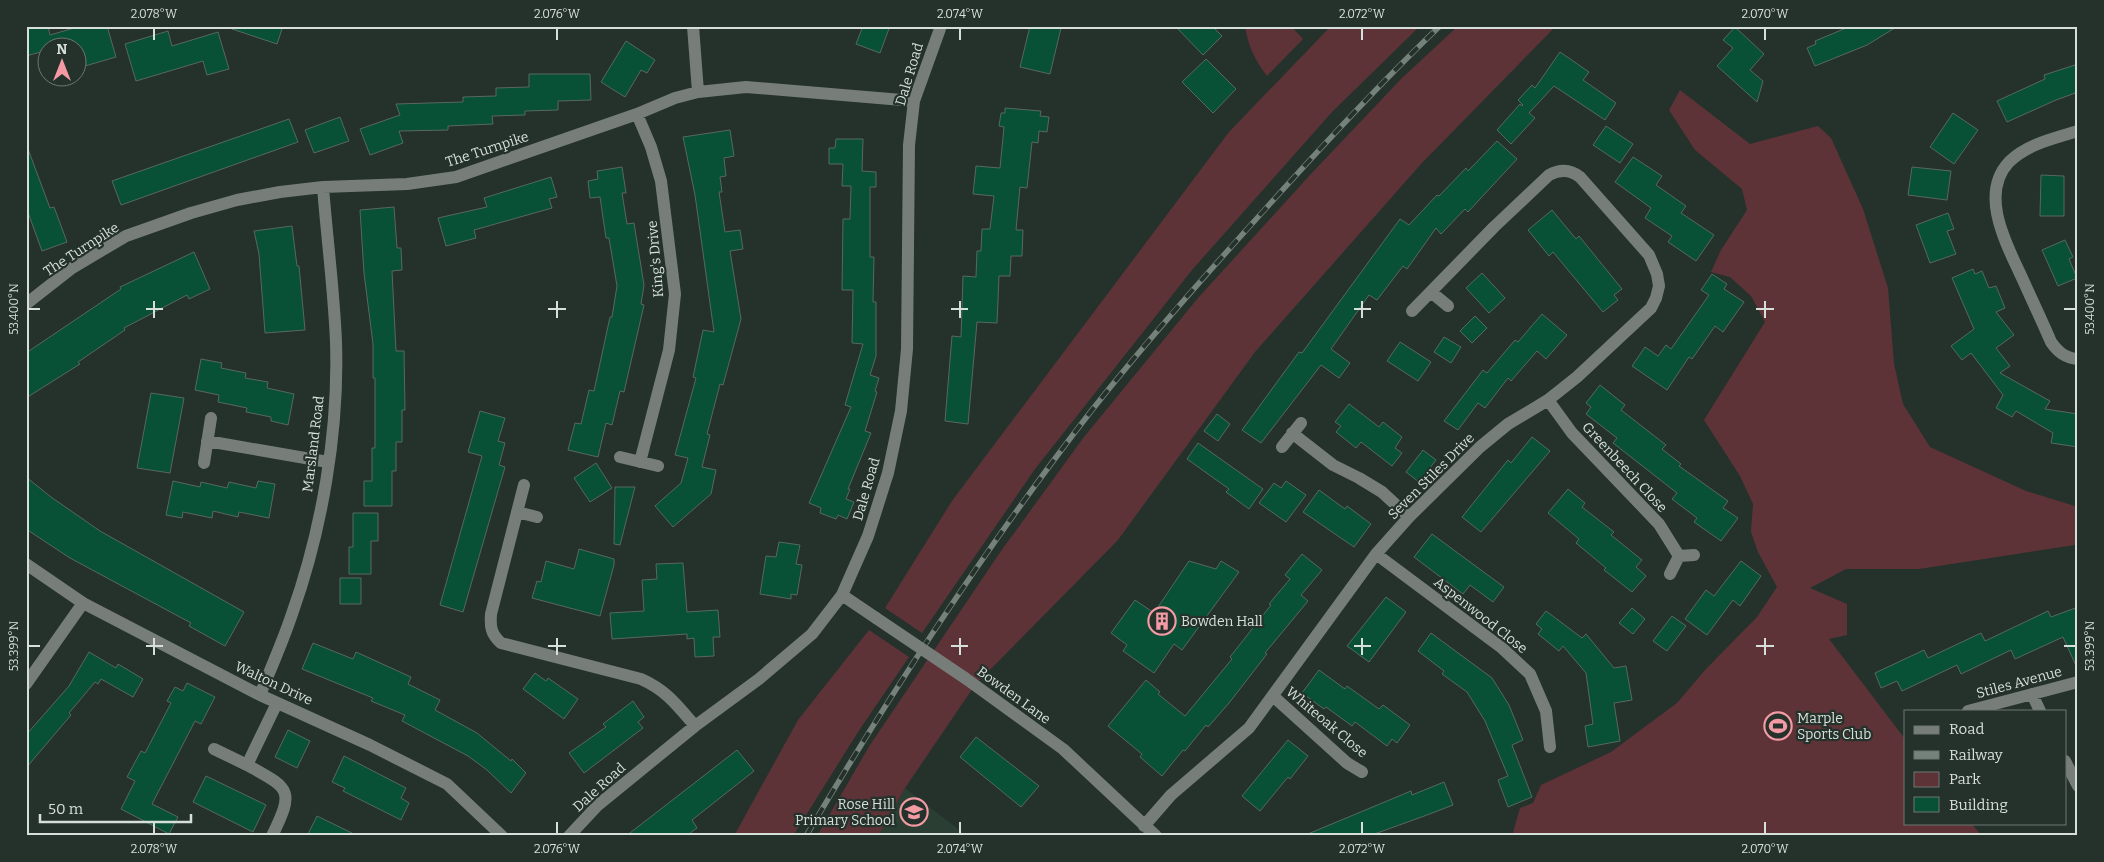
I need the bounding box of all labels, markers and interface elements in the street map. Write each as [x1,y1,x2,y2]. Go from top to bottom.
text: 2.078°W [131,7,178,21]
text: 2.076°W [534,7,581,21]
text: 2.074°W [937,7,984,21]
text: 2.072°W [1339,7,1386,21]
text: 2.070°W [1742,7,1789,21]
north arrow [38,38,88,88]
text: N [57,41,68,58]
street label: Dale Road [892,41,927,108]
street label: The Turnpike [443,128,531,171]
street label: The Turnpike [40,219,122,280]
street label: King's Drive [644,220,667,298]
text: 53.400°N [7,283,21,335]
text: 53.400°N [2083,283,2097,335]
street label: Marsland Road [299,395,328,493]
street label: Greenbeech Close [1578,419,1671,516]
street label: Seven Stiles Drive [1385,430,1478,523]
street label: Dale Road [849,456,884,523]
street label: Aspenwood Close [1431,574,1531,657]
building icon: Bowden Hall [1147,606,1177,636]
place label: Bowden Hall [1181,613,1263,630]
text: 53.399°N [7,620,21,671]
text: 53.399°N [2083,620,2097,671]
street label: Walton Drive [232,658,315,709]
street label: Bowden Lane [974,663,1054,728]
street label: Stiles Avenue [1974,663,2064,702]
street label: Whiteoak Close [1282,683,1371,761]
place label: Marple Sports Club [1797,710,1871,743]
legend [1904,710,2066,824]
sports icon: Marple Sports Club [1763,711,1793,741]
text: Road [1949,720,1984,738]
text: Railway [1949,746,2003,764]
street label: Dale Road [570,759,629,815]
text: Park [1949,770,1981,788]
scale bar [40,792,191,824]
place label: Rose Hill Primary School [795,796,895,829]
text: Building [1949,796,2008,814]
school or university icon: Rose Hill Primary School [899,797,929,827]
text: 50 m [48,800,84,818]
text: 2.078°W [131,842,178,856]
text: 2.076°W [534,842,581,856]
text: 2.074°W [937,842,984,856]
text: 2.072°W [1339,842,1386,856]
text: 2.070°W [1742,842,1789,856]

